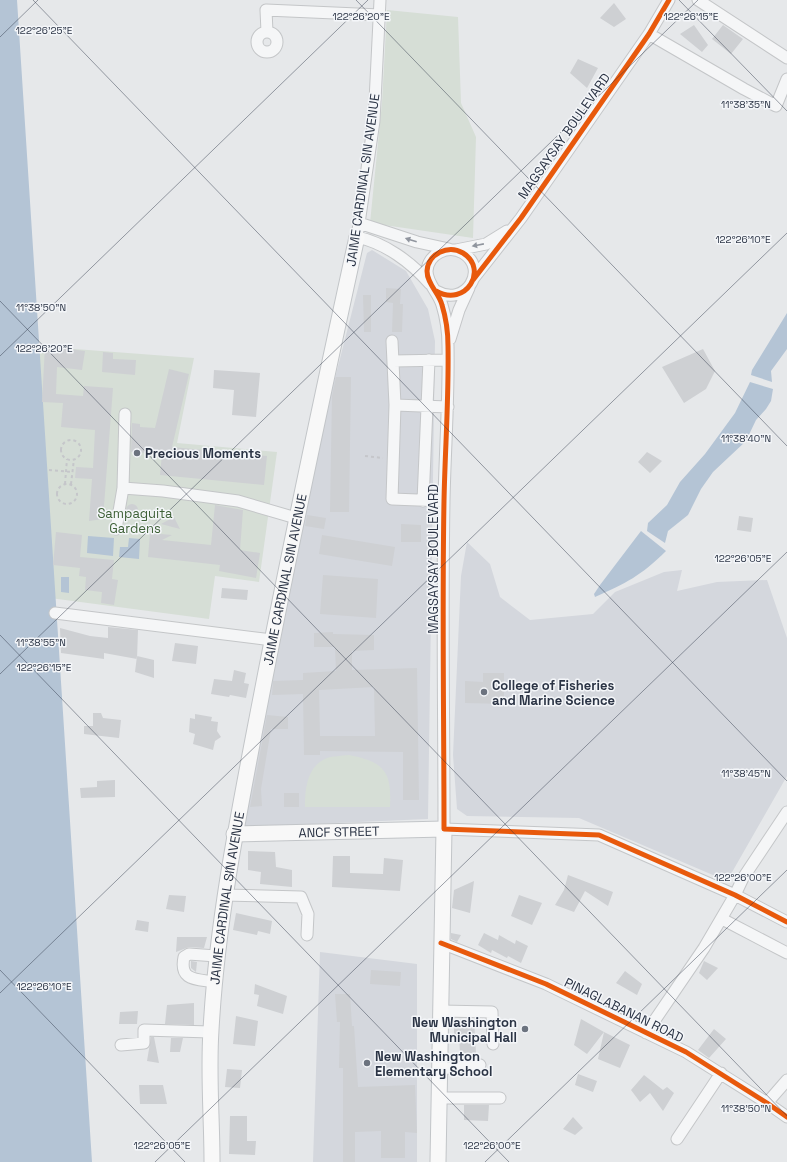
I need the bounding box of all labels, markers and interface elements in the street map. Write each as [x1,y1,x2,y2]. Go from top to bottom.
text: 122°26'20"E [332,10,390,23]
text: 122°26'15"E [664,10,719,23]
text: 122°26'25"E [16,24,73,37]
street label: MAGSAYSAY BOULEVARD [514,70,614,202]
street label: JAIME CARDINAL SIN AVENUE [342,92,384,268]
text: 11°38'35"N [721,98,771,111]
text: 122°26'10"E [715,233,771,246]
one-way arrow [405,237,417,243]
one-way arrow [472,243,484,249]
text: 11°38'50"N [16,301,66,314]
text: 122°26'20"E [15,342,73,355]
text: 11°38'40"N [721,432,771,445]
place label: Precious Moments [145,445,261,462]
marker: Precious Moments [132,448,142,458]
street label: MAGSAYSAY BOULEVARD [425,484,442,634]
street label: JAIME CARDINAL SIN AVENUE [259,492,310,667]
park label: Sampaguita Gardens [97,505,173,537]
text: 122°26'05"E [715,552,772,565]
text: 11°38'55"N [16,636,66,649]
text: 122°26'15"E [17,661,72,674]
place label: College of Fisheries and Marine Science [492,677,615,709]
marker: College of Fisheries and Marine Science [479,687,489,697]
text: 11°38'45"N [721,767,771,780]
street label: JAIME CARDINAL SIN AVENUE [206,810,248,985]
street label: ANCF STREET [298,822,380,841]
text: 122°26'00"E [714,871,772,884]
street label: PINAGLABANAN ROAD [562,974,686,1046]
text: 122°26'10"E [16,980,72,993]
place label: New Washington Municipal Hall [412,1014,517,1046]
marker: New Washington Municipal Hall [520,1024,530,1034]
place label: New Washington Elementary School [375,1048,492,1080]
marker: New Washington Elementary School [362,1058,372,1068]
text: 11°38'50"N [721,1102,771,1115]
text: 122°26'05"E [134,1139,191,1152]
text: 122°26'00"E [463,1139,521,1152]

